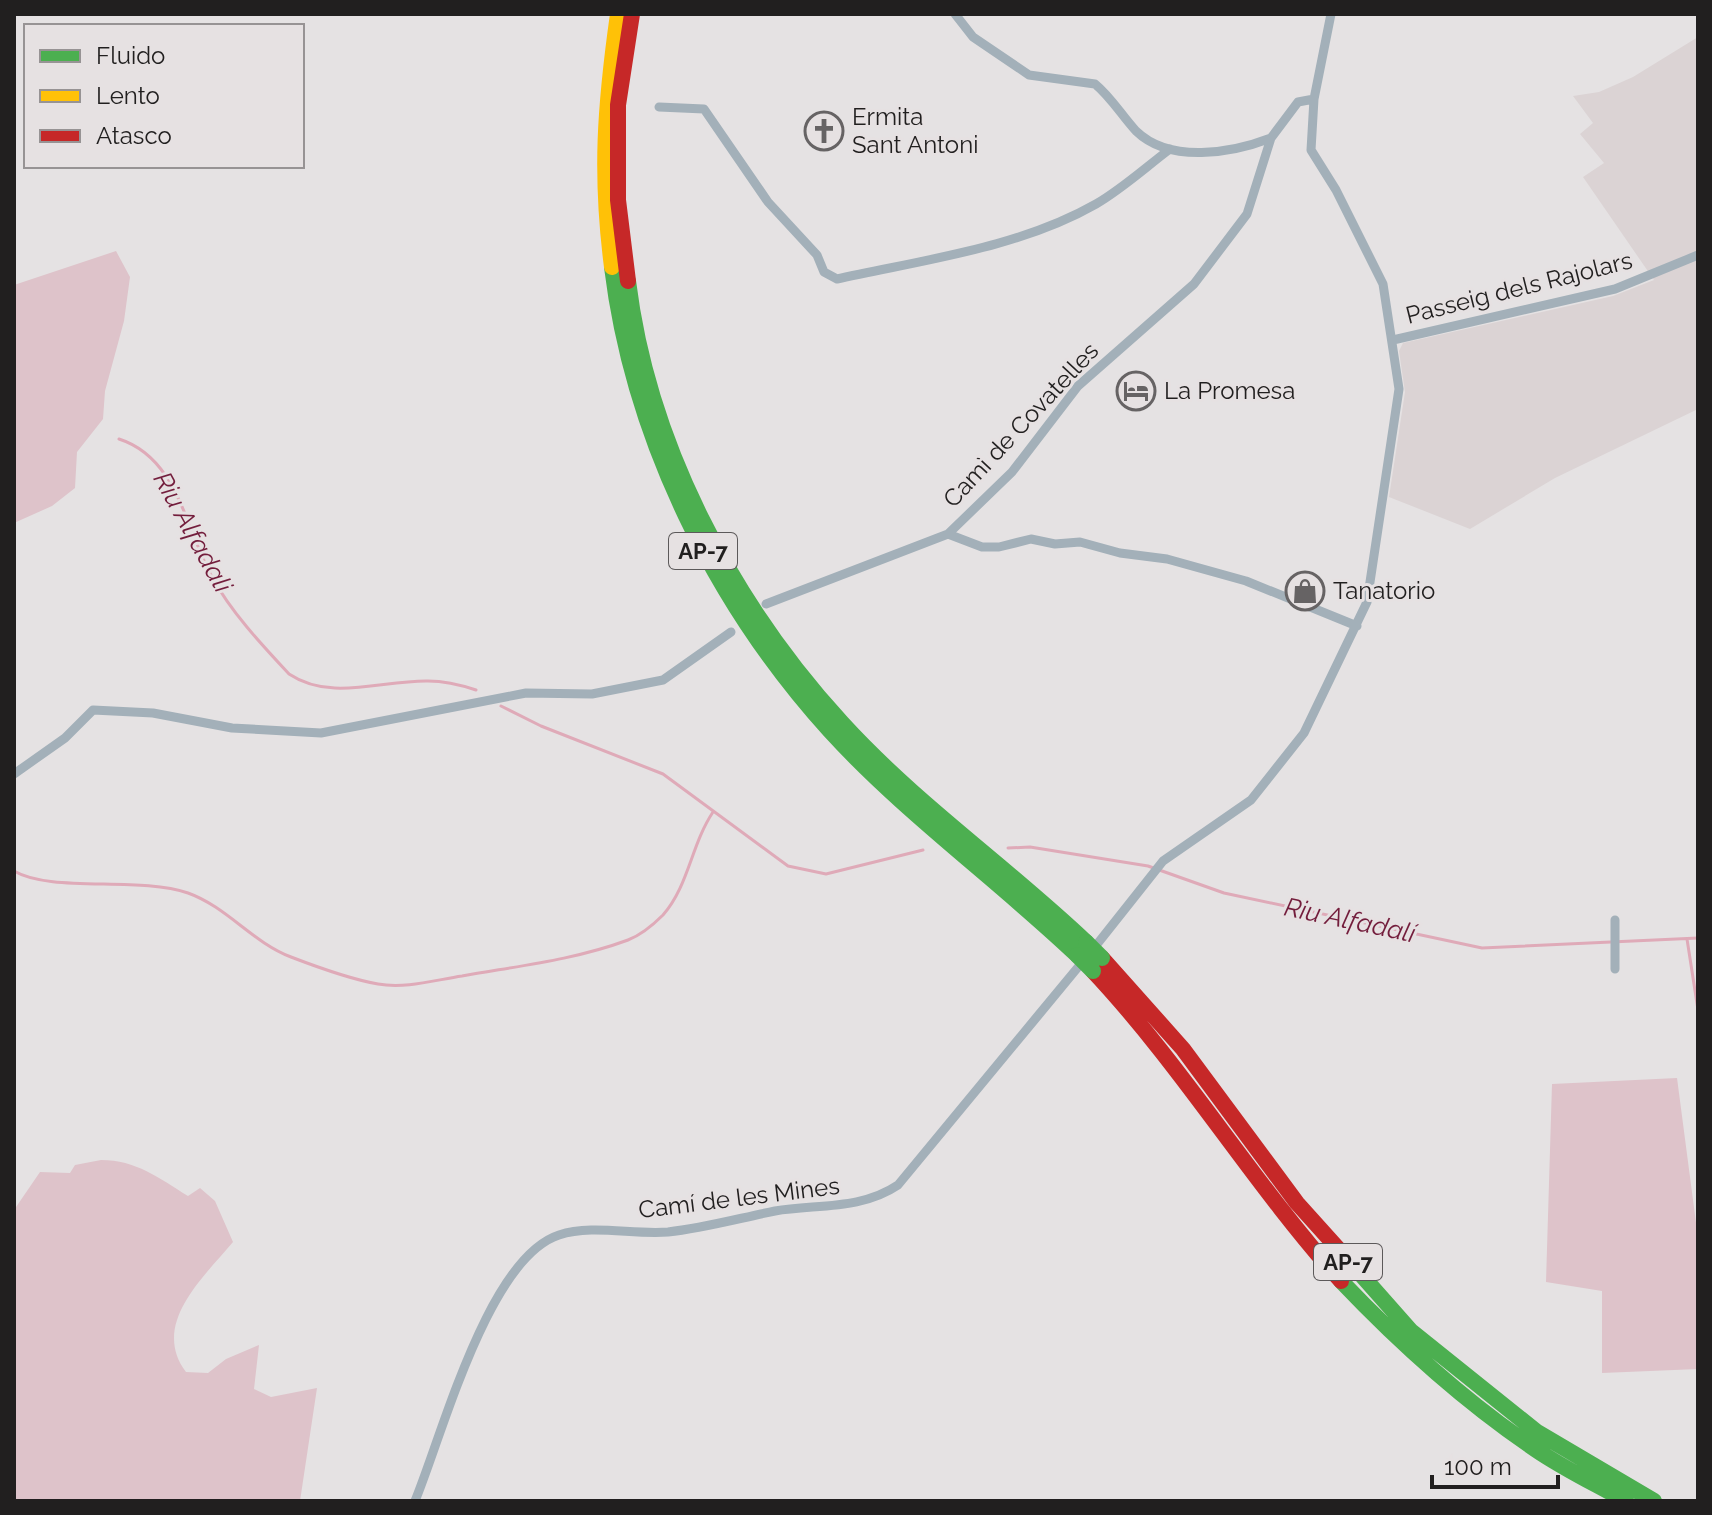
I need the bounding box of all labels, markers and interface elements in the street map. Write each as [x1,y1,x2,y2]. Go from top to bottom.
legend [24,24,304,168]
text: Fluido [96,41,165,70]
text: Lento [96,81,160,110]
place label: Ermita Sant Antoni [852,102,978,159]
church icon: Ermita Sant Antoni [803,110,845,152]
text: Atasco [96,121,172,150]
street label: Passeig dels Rajolars [1403,245,1635,330]
street label: Camì de Covatelles [937,336,1104,513]
hotel icon: La Promesa [1115,370,1157,412]
place label: La Promesa [1164,376,1295,405]
water label: Riu Alfadali [148,467,239,599]
road number: AP-7 [669,533,737,569]
shop icon: Tanatorio [1284,570,1326,612]
place label: Tanatorio [1333,576,1435,605]
water label: Riu Alfadalí [1282,891,1421,949]
street label: Camí de les Mines [637,1171,841,1224]
road number: AP-7 [1314,1244,1382,1280]
scale bar [1432,1439,1558,1489]
text: 100 m [1444,1452,1512,1481]

